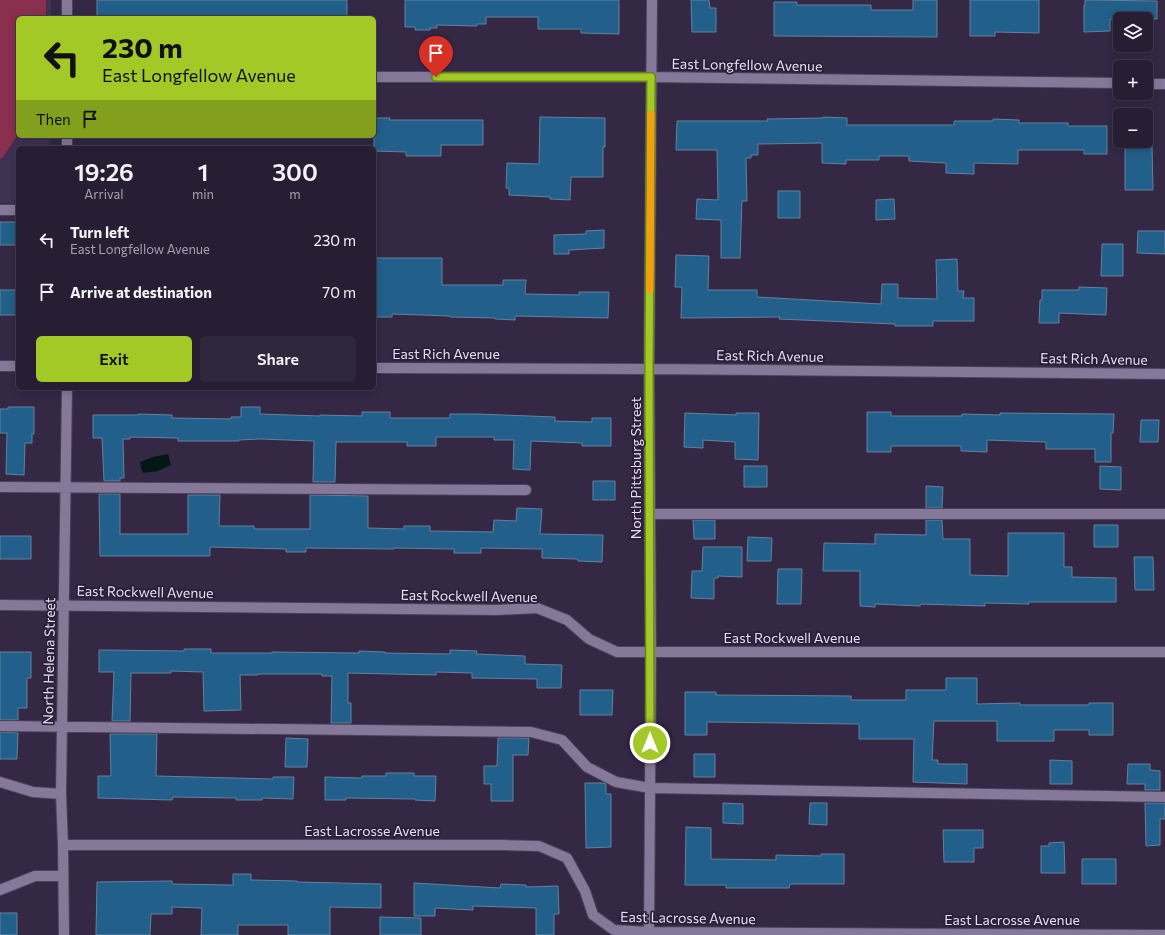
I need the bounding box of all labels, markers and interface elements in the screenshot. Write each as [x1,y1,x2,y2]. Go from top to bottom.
map controls [1113,12,1153,148]
button: layers [1113,12,1153,52]
text: 230 m [102,30,183,64]
icon: left [36,32,88,84]
pin [419,36,453,77]
icon: arrive [425,42,447,64]
street label: East Longfellow Avenue [672,55,823,74]
button: + [1113,60,1153,100]
text: East Longfellow Avenue [102,64,296,86]
icon: arrive [79,108,101,130]
button: − [1113,108,1153,148]
text: Then [36,110,71,128]
text: 19:26 [74,157,134,186]
text: 1 [198,157,208,186]
text: 300 [272,157,318,186]
text: Arrival [84,186,124,202]
text: min [192,186,214,202]
text: m [289,186,301,202]
text: Turn left [70,223,129,241]
icon: left [36,229,58,251]
text: 230 m [313,231,356,249]
text: East Longfellow Avenue [70,241,210,257]
icon: arrive [36,281,58,303]
text: Arrive at destination [70,283,212,301]
text: 70 m [322,283,356,301]
button: Exit [36,336,192,382]
button: Share [200,336,356,382]
street label: East Rich Avenue [392,345,500,362]
street label: East Rich Avenue [716,346,824,365]
street label: East Rich Avenue [1040,349,1148,368]
street label: North Pittsburg Street [627,396,644,539]
street label: East Rockwell Avenue [76,582,214,601]
street label: East Rockwell Avenue [400,586,538,605]
street label: North Helena Street [39,597,58,725]
street label: East Rockwell Avenue [724,629,861,646]
position arrow [629,722,671,764]
street label: East Lacrosse Avenue [304,822,440,839]
street label: East Lacrosse Avenue [620,908,756,927]
street label: East Lacrosse Avenue [944,911,1080,928]

